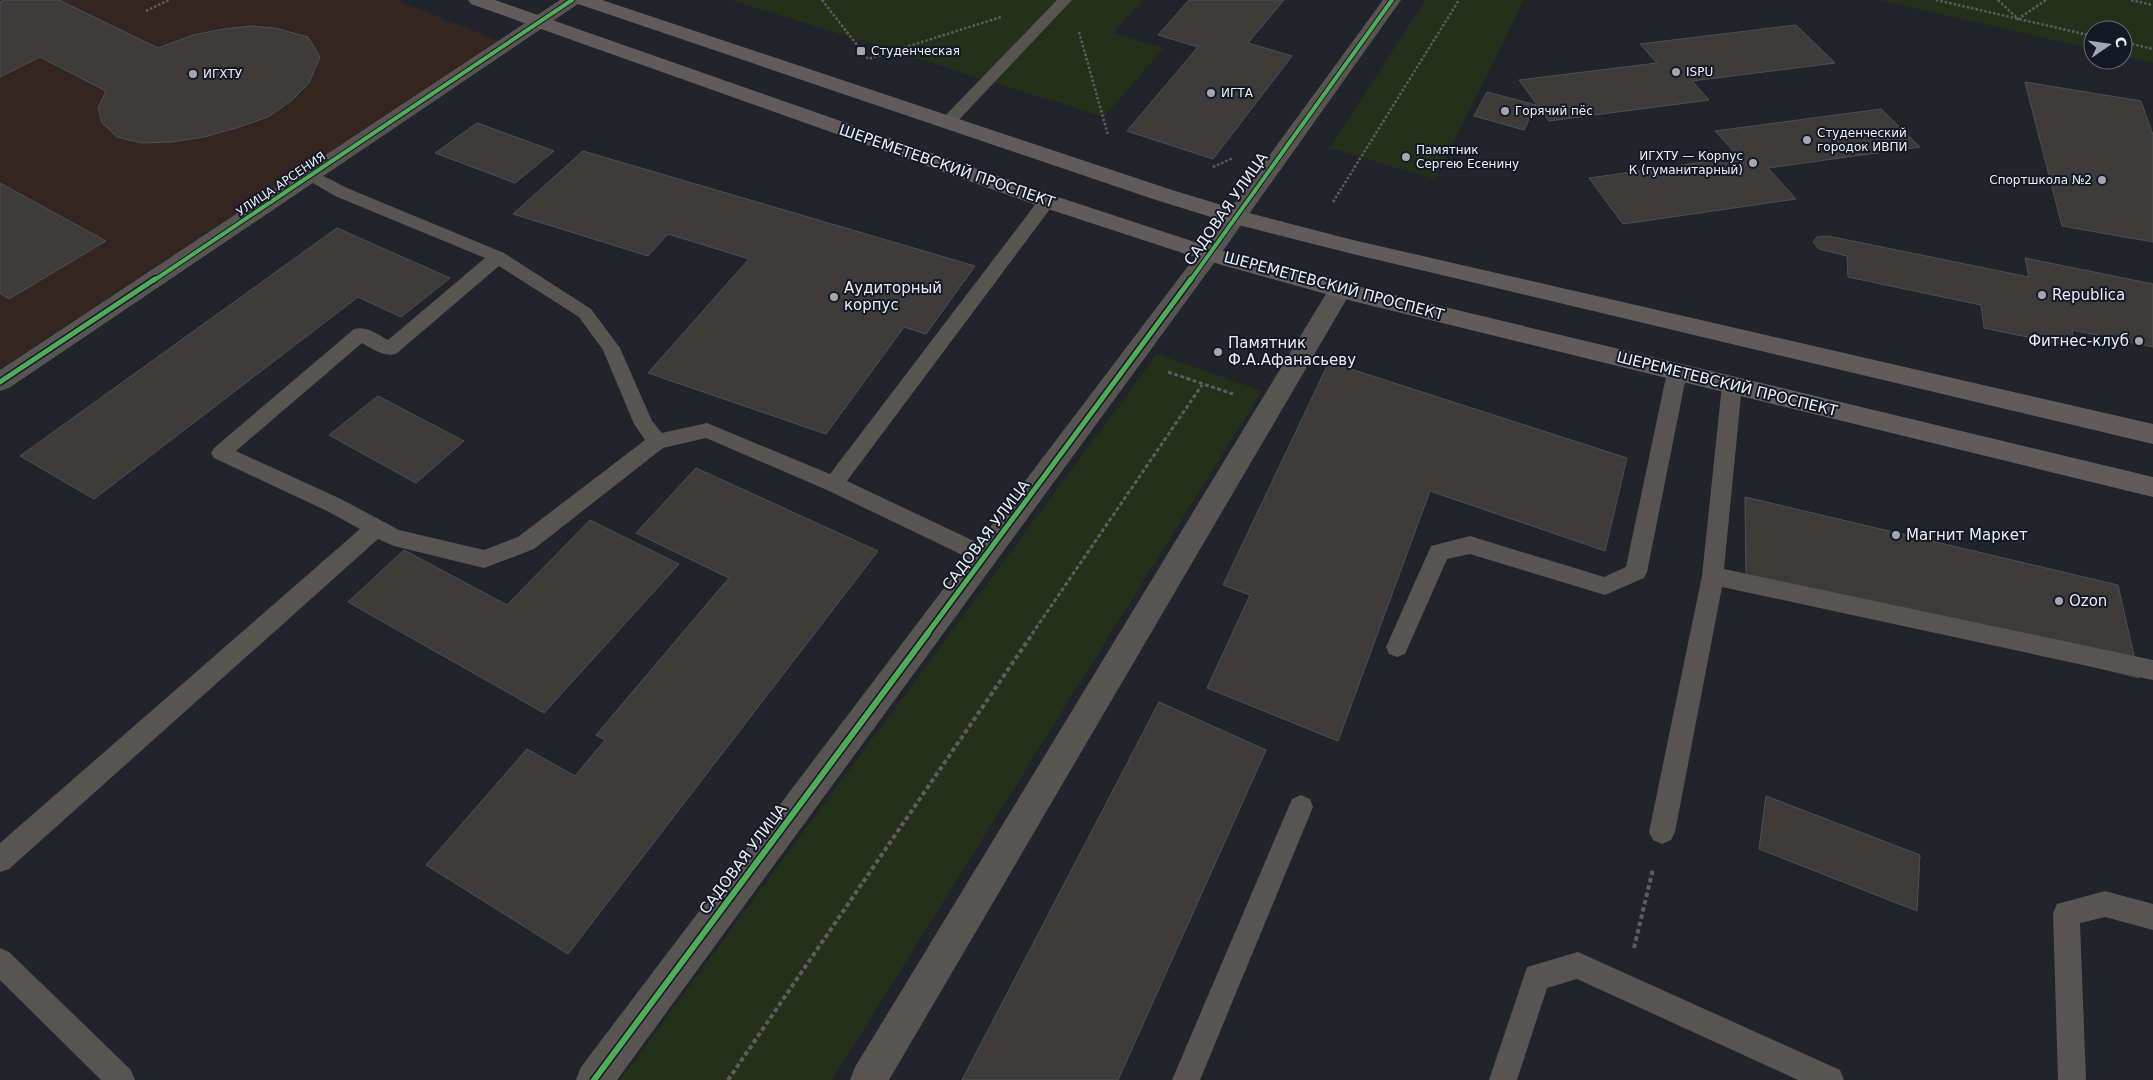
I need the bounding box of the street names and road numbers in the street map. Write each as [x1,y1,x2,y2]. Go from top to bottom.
street label: ШЕРЕМЕТЕВСКИЙ ПРОСПЕКТ [837,120,1058,212]
street label: УЛИЦА АРСЕНИЯ [234,149,328,219]
street label: САДОВАЯ УЛИЦА [1180,149,1272,269]
street label: ШЕРЕМЕТЕВСКИЙ ПРОСПЕКТ [1222,247,1447,324]
street label: ШЕРЕМЕТЕВСКИЙ ПРОСПЕКТ [1615,347,1840,420]
street label: САДОВАЯ УЛИЦА [939,476,1034,594]
street label: САДОВАЯ УЛИЦА [696,800,791,918]

